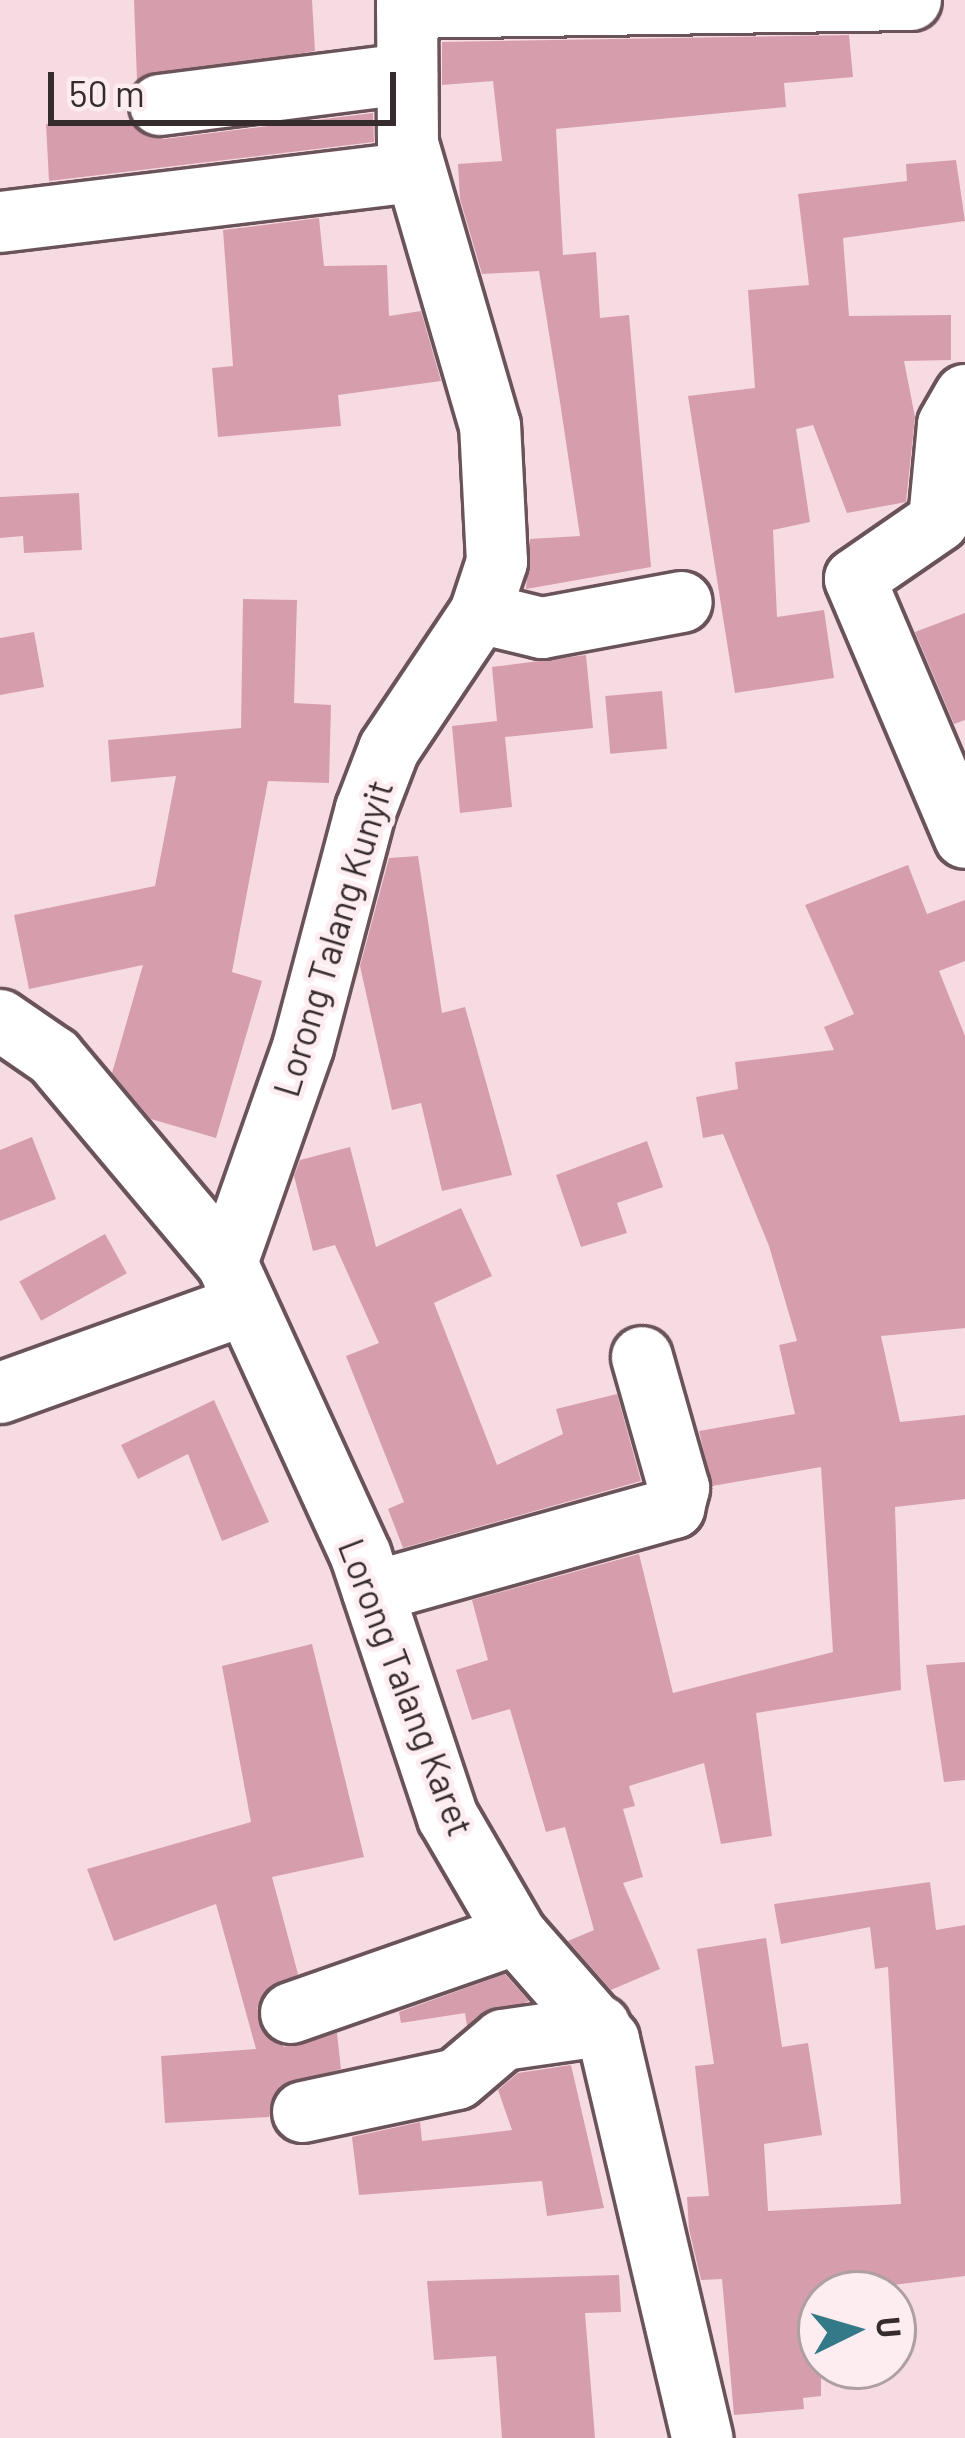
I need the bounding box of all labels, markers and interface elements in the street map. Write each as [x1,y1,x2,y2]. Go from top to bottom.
scale bar [54,48,402,122]
text: 50 m [69,71,145,114]
street label: Lorong Talang Kunyit [263,775,401,1101]
street label: Lorong Talang Karet [330,1532,484,1842]
north arrow [797,2270,917,2390]
text: U [869,2315,911,2339]

